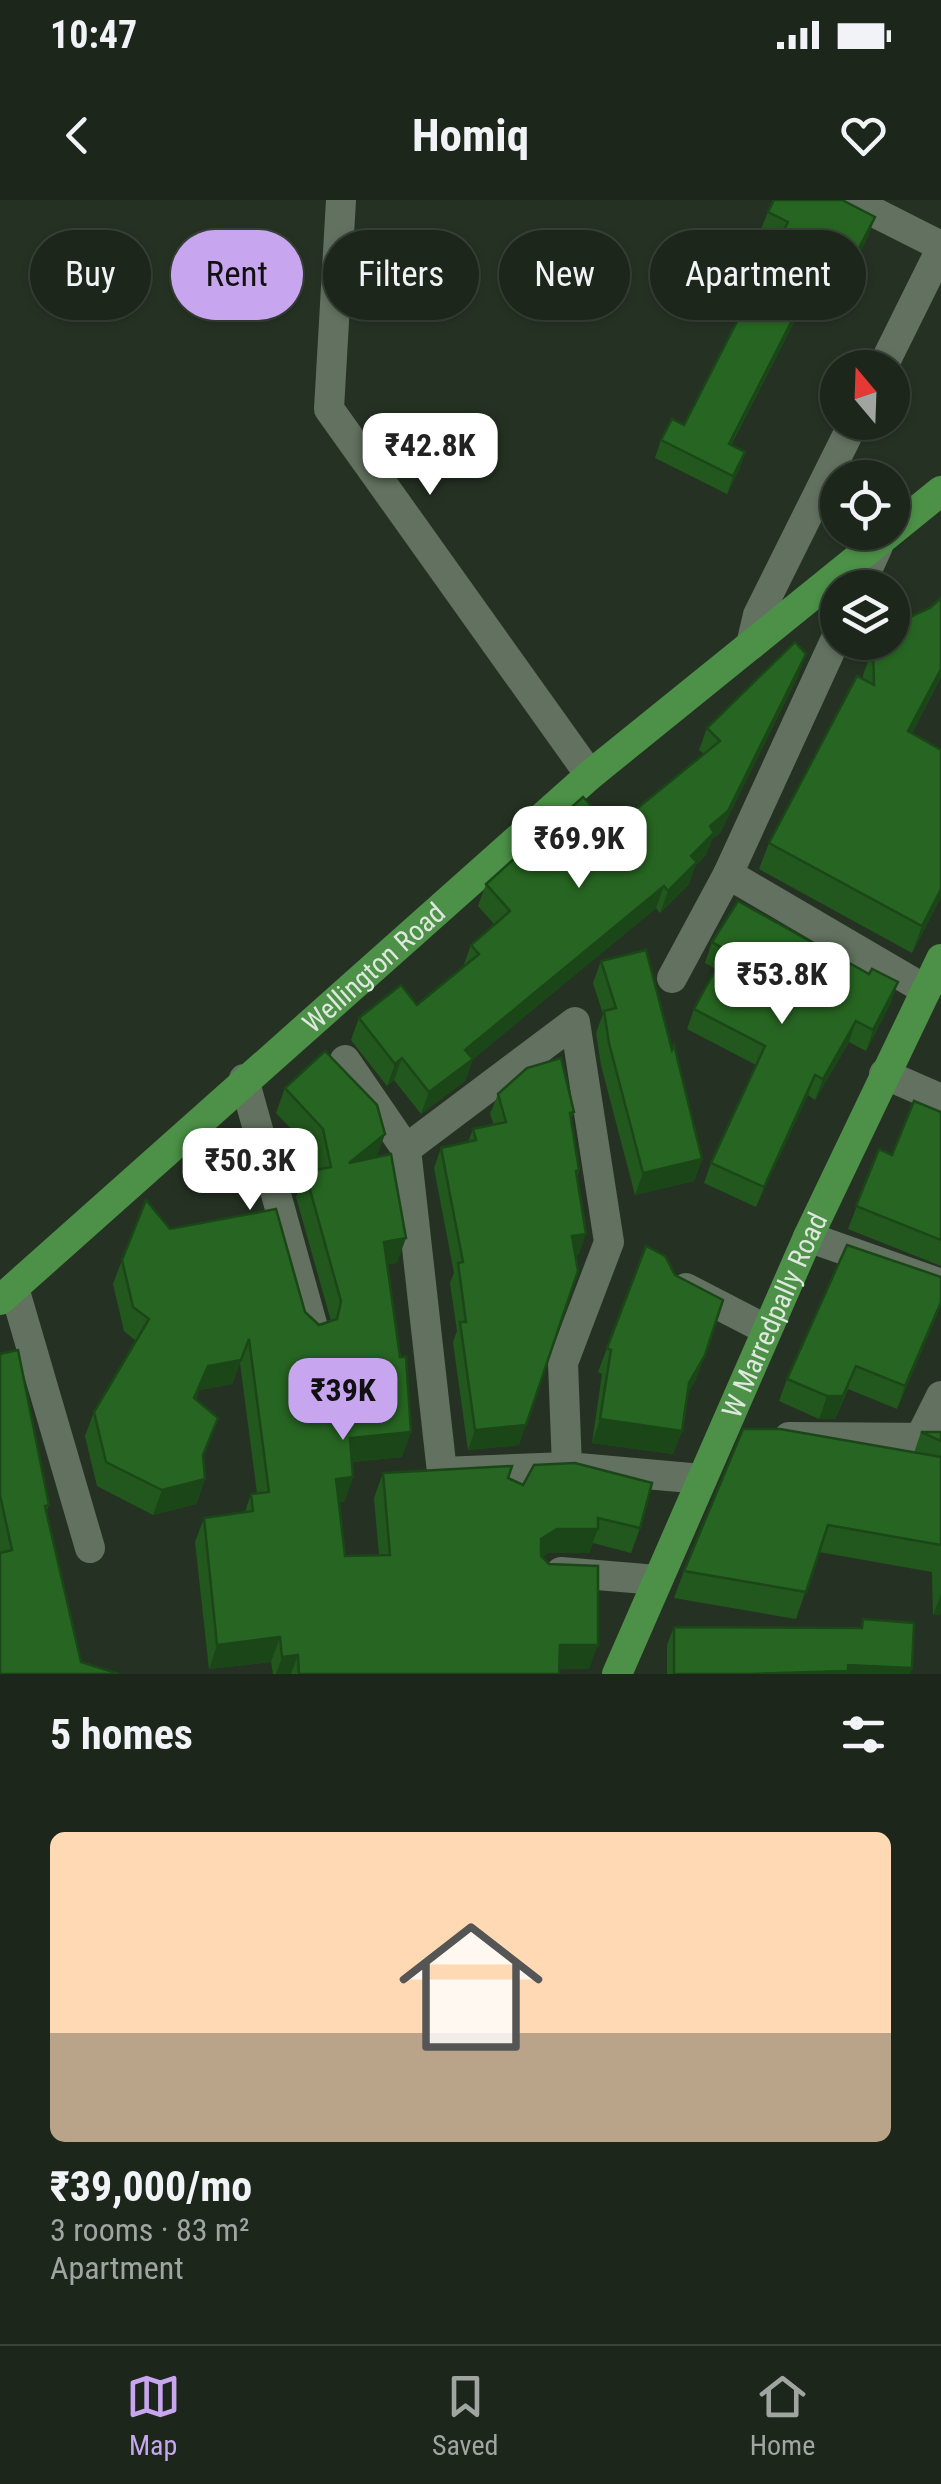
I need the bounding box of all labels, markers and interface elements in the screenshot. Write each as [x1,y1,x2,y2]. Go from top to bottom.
text: 10:47 [50,13,137,57]
icon: back [50,108,105,163]
icon: heart [836,108,891,163]
text: Homiq [412,109,529,162]
chip: Buy [30,230,151,320]
chip: Rent [171,230,303,320]
chip: Filters [323,230,479,320]
chip: New [499,230,630,320]
chip: Apartment [650,230,866,320]
north arrow [820,350,910,440]
map controls [820,350,910,660]
pin: ₹42.8K [349,413,511,498]
text: ₹42.8K [385,426,475,464]
button: locate [820,460,910,550]
button: layers [820,570,910,660]
pin: ₹69.9K [498,806,660,891]
text: ₹69.9K [534,819,624,857]
street label: Wellington Road [296,896,451,1039]
pin: ₹53.8K [701,942,863,1027]
text: ₹53.8K [737,955,827,993]
pin: ₹50.3K [169,1128,331,1213]
text: ₹50.3K [205,1141,295,1179]
street label: W Marredpally Road [715,1207,834,1423]
pin: ₹39K [284,1358,402,1443]
text: ₹39K [310,1371,376,1409]
icon: filters [836,1707,891,1762]
text: 5 homes [50,1710,193,1759]
icon: home [381,1897,561,2077]
text: ₹39,000/mo [50,2162,252,2211]
text: 3 rooms · 83 m² [50,2211,249,2249]
text: Apartment [50,2249,184,2287]
tab: Map [126,2369,181,2462]
tab: Saved [432,2369,498,2462]
tab: Home [750,2369,815,2462]

